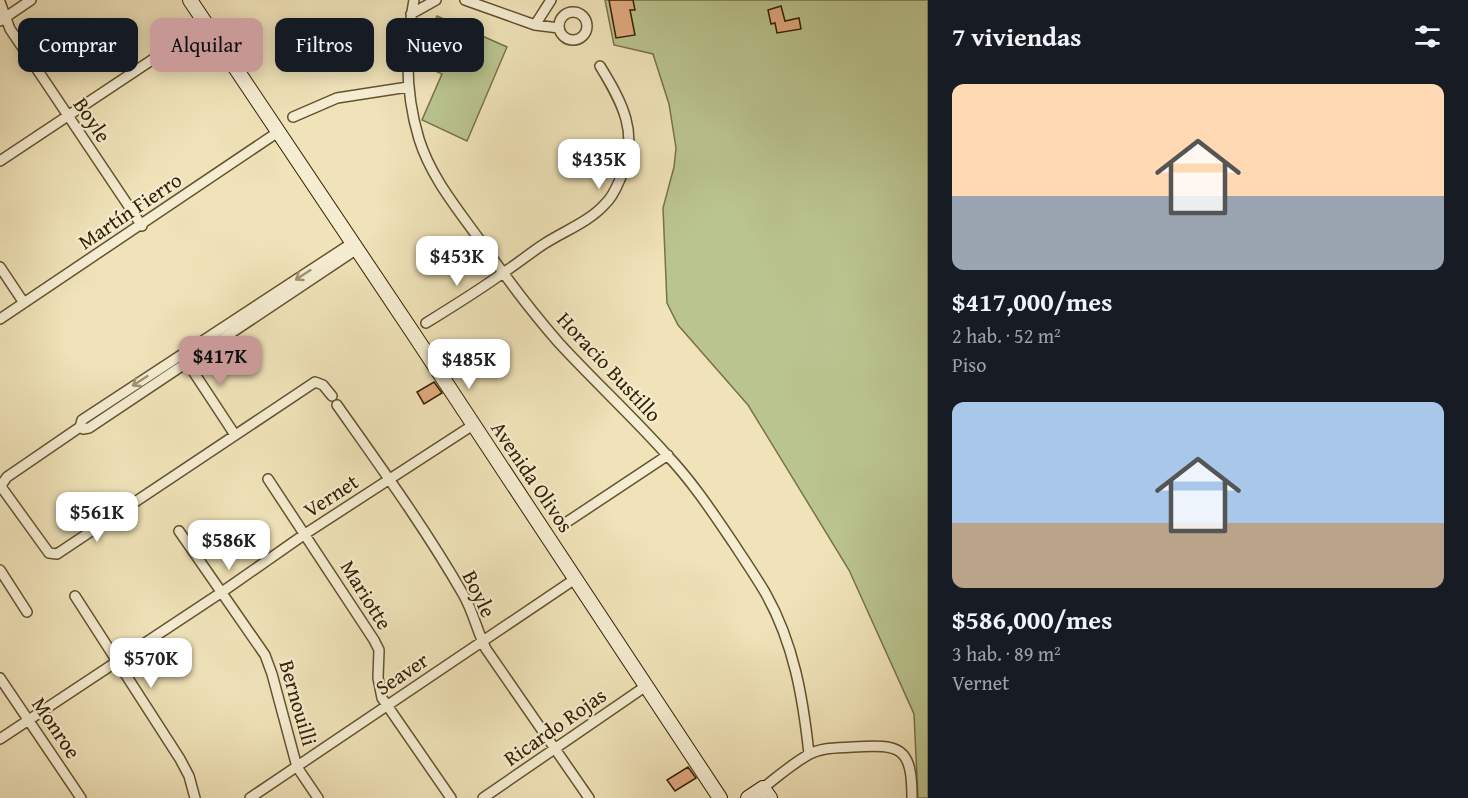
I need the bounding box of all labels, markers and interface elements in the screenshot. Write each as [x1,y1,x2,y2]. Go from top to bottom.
text: 7 viviendas [952,17,1082,56]
chip: Comprar [18,18,138,72]
chip: Alquilar [150,18,263,72]
chip: Filtros [275,18,374,72]
chip: Nuevo [386,18,484,72]
icon: filters [1411,20,1444,53]
street label: Boyle [66,91,119,149]
icon: home [1144,123,1252,231]
pin: $435K [557,139,641,190]
text: $435K [572,144,626,173]
street label: Martín Fierro [72,164,188,257]
pin: $453K [415,236,499,287]
text: $453K [430,241,484,270]
one-way arrow [295,268,312,281]
text: $417,000/mes [952,282,1112,321]
street label: Horacio Bustillo [550,305,669,429]
text: 2 hab. · 52 m² [952,321,1061,350]
pin: $417K [178,336,262,387]
pin: $485K [427,339,511,390]
text: $417K [193,341,247,370]
text: $485K [442,344,496,373]
text: Piso [952,350,987,379]
one-way arrow [132,375,149,388]
street label: Avenida Olivos [484,415,581,539]
icon: home [1144,441,1252,549]
street label: Vernet [297,466,365,525]
pin: $561K [55,492,139,543]
text: $561K [70,497,124,526]
pin: $586K [187,520,271,571]
text: $586K [202,525,256,554]
street label: Mariotte [333,554,400,636]
street label: Boyle [455,565,504,623]
text: $586,000/mes [952,600,1112,639]
pin: $570K [109,638,193,689]
text: 3 hab. · 89 m² [952,639,1061,668]
text: $570K [124,643,178,672]
street label: Seaver [369,644,435,703]
street label: Bernouilli [271,656,326,749]
text: Vernet [952,668,1009,697]
street label: Ricardo Rojas [497,680,612,773]
street label: Monroe [24,691,89,765]

